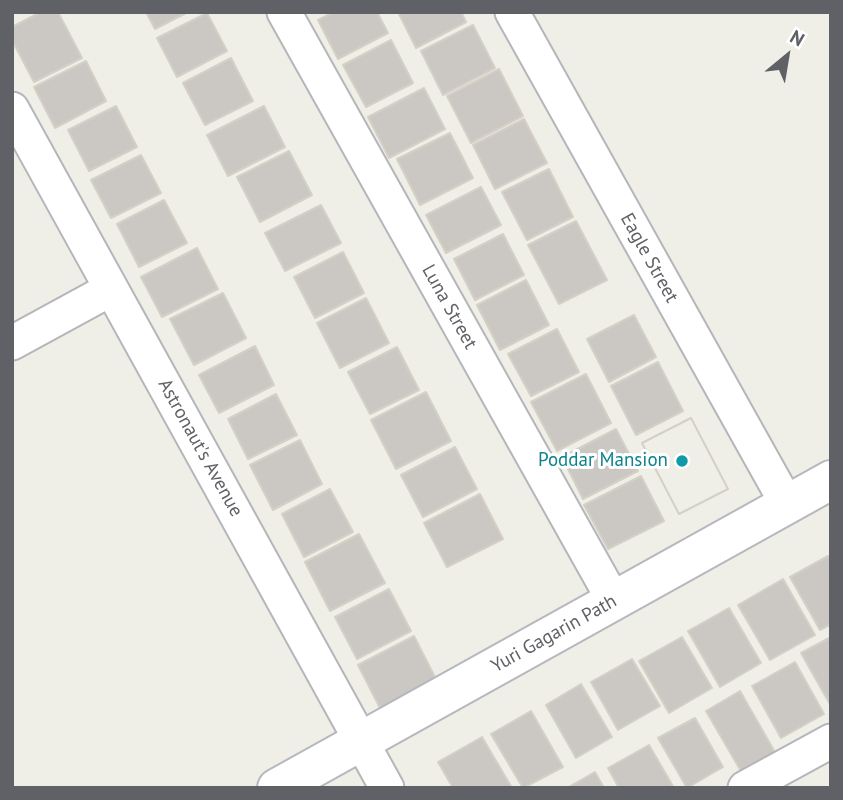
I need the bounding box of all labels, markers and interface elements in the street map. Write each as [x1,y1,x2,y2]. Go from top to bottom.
north arrow [752,21,822,91]
text: N [786,24,809,51]
street label: Eagle Street [615,209,683,307]
street label: Luna Street [416,261,482,353]
street label: Astronaut's Avenue [153,375,247,521]
place label: Poddar Mansion [538,450,668,472]
marker: Poddar Mansion [674,453,690,469]
street label: Yuri Gagarin Path [487,590,621,678]

